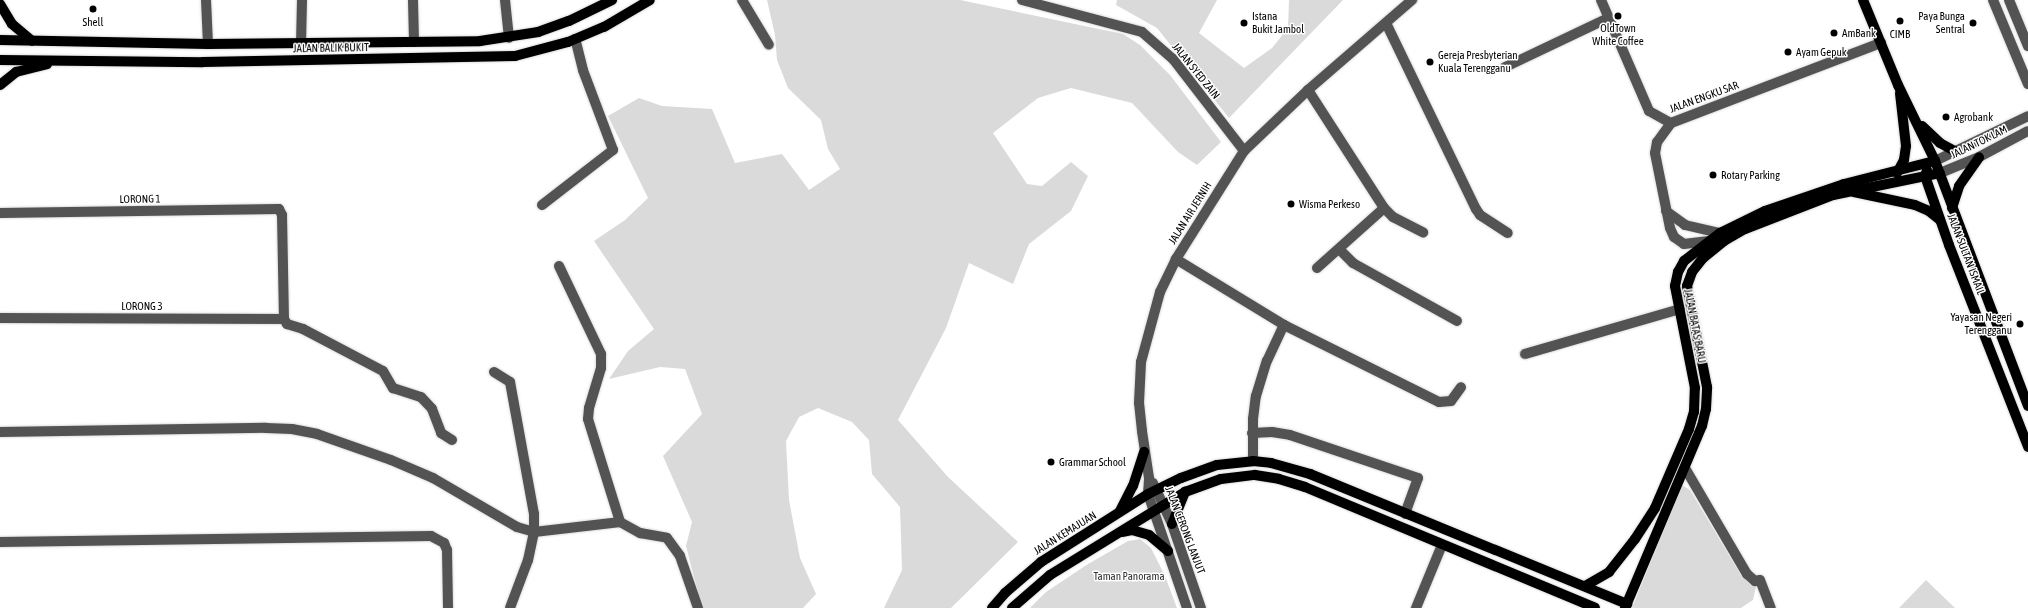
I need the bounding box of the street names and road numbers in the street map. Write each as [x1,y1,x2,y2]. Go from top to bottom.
street label: JALAN SYED ZAIN [1169,40,1223,102]
street label: JALAN BALIK BUKIT [293,41,369,55]
street label: JALAN ENGKU SAR [1668,78,1740,116]
street label: JALAN TOK LAM [1948,123,2010,161]
street label: JALAN AIR JERNIH [1166,179,1214,247]
street label: LORONG 1 [119,192,161,206]
street label: JALAN SULTAN ISMAIL [1944,212,1988,296]
street label: JALAN BATAS BARU [1681,288,1709,364]
street label: LORONG 3 [121,299,163,313]
street label: JALAN CERONG LANJUT [1162,484,1208,576]
street label: JALAN KEMAJUAN [1031,509,1099,557]

